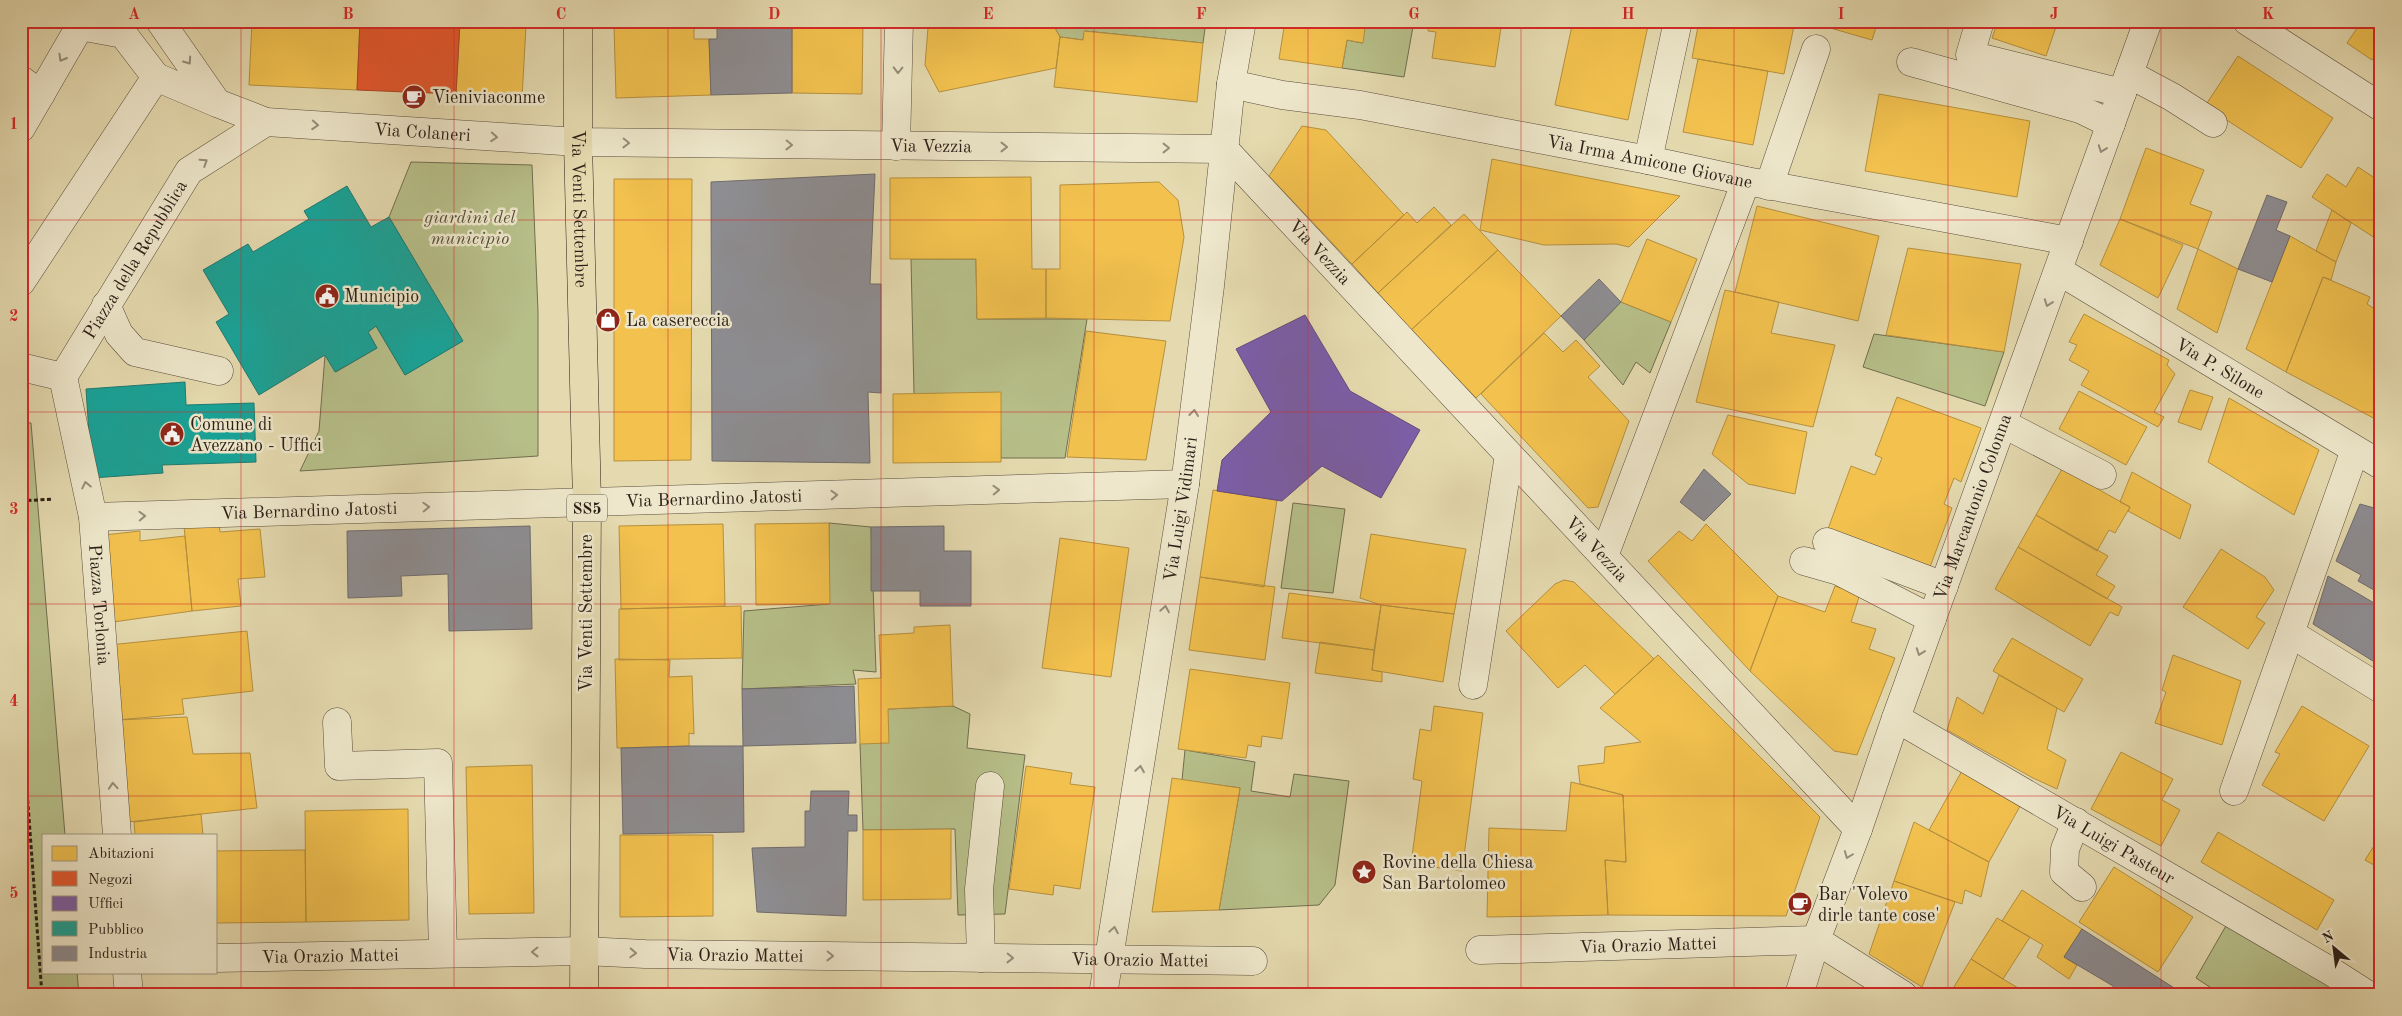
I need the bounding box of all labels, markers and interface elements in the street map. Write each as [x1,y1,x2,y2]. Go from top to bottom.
text: A [128,7,140,23]
text: B [342,7,354,23]
text: C [556,7,566,23]
text: D [768,7,780,23]
text: E [982,7,994,23]
text: F [1196,7,1207,23]
text: G [1408,7,1420,23]
text: H [1621,7,1635,23]
text: I [1837,7,1845,23]
text: J [2050,7,2059,23]
text: K [2262,7,2274,23]
one-way arrow [58,52,68,61]
one-way arrow [182,56,191,65]
one-way arrow [892,66,903,74]
cafe icon: Vieniviaconme [401,84,427,110]
place label: Vieniviaconme [432,89,545,107]
text: 1 [9,117,19,133]
one-way arrow [311,119,319,130]
street label: Via Colaneri [373,121,471,145]
street label: Via Venti Settembre [568,130,590,288]
one-way arrow [490,131,498,142]
street label: Via Irma Amicone Giovane [1545,133,1754,192]
street label: Via Vezzia [890,137,972,156]
one-way arrow [623,138,631,148]
one-way arrow [786,140,793,150]
one-way arrow [1000,142,1008,152]
one-way arrow [1163,143,1171,153]
one-way arrow [2098,144,2108,153]
one-way arrow [198,158,207,168]
street label: Piazza della Repubblica [81,177,191,342]
park label: giardini del municipio [423,209,516,248]
street label: Via Vezzia [1285,217,1354,289]
public building icon: Municipio [314,283,340,309]
place label: Municipio [344,288,419,306]
one-way arrow [2044,298,2054,306]
shop icon: La casereccia [595,307,621,333]
text: 2 [9,309,19,325]
place label: La casereccia [626,312,730,330]
street label: Via P. Silone [2172,335,2267,403]
one-way arrow [1188,409,1199,417]
street label: Via Marcantonio Colonna [1931,412,2015,603]
place label: Comune di Avezzano - Uffici [190,416,322,455]
public building icon: Comune di Avezzano - Uffici [159,421,185,447]
street label: Via Luigi Vidimari [1161,436,1201,583]
one-way arrow [81,481,92,490]
one-way arrow [992,485,1000,495]
street label: Via Bernardino Jatosti [625,488,803,511]
one-way arrow [830,489,838,500]
road number: SS5 [567,494,607,522]
street label: Via Bernardino Jatosti [220,500,398,523]
text: 3 [9,502,19,518]
one-way arrow [423,502,431,512]
one-way arrow [138,510,146,521]
street label: Via Vezzia [1562,514,1631,586]
street label: Via Venti Settembre [578,534,596,692]
street label: Piazza Torlonia [85,544,112,666]
one-way arrow [1160,604,1170,613]
one-way arrow [1916,648,1926,656]
text: 4 [9,694,19,710]
one-way arrow [1134,765,1145,773]
one-way arrow [108,782,119,790]
street label: Via Luigi Pasteur [2049,803,2178,889]
legend [42,834,218,974]
text: Abitazioni [88,847,154,862]
one-way arrow [1844,850,1854,859]
place label: Rovine della Chiesa San Bartolomeo [1382,854,1534,893]
place icon: Rovine della Chiesa San Bartolomeo [1351,859,1377,885]
text: Negozi [88,873,133,888]
text: 5 [9,886,19,902]
place label: Bar 'Volevo dirle tante cose' [1818,886,1940,925]
cafe icon: Bar 'Volevo dirle tante cose' [1787,891,1813,917]
text: Uffici [88,897,123,912]
text: Pubblico [88,923,144,938]
north arrow [2310,924,2360,974]
one-way arrow [1109,925,1119,934]
text: N [2320,929,2337,946]
street label: Via Orazio Mattei [1579,935,1717,957]
street label: Via Orazio Mattei [666,946,804,966]
text: Industria [88,947,148,962]
street label: Via Orazio Mattei [261,947,399,967]
one-way arrow [531,947,539,957]
one-way arrow [629,948,637,959]
one-way arrow [826,951,834,961]
street label: Via Orazio Mattei [1071,951,1209,970]
one-way arrow [1006,953,1014,963]

